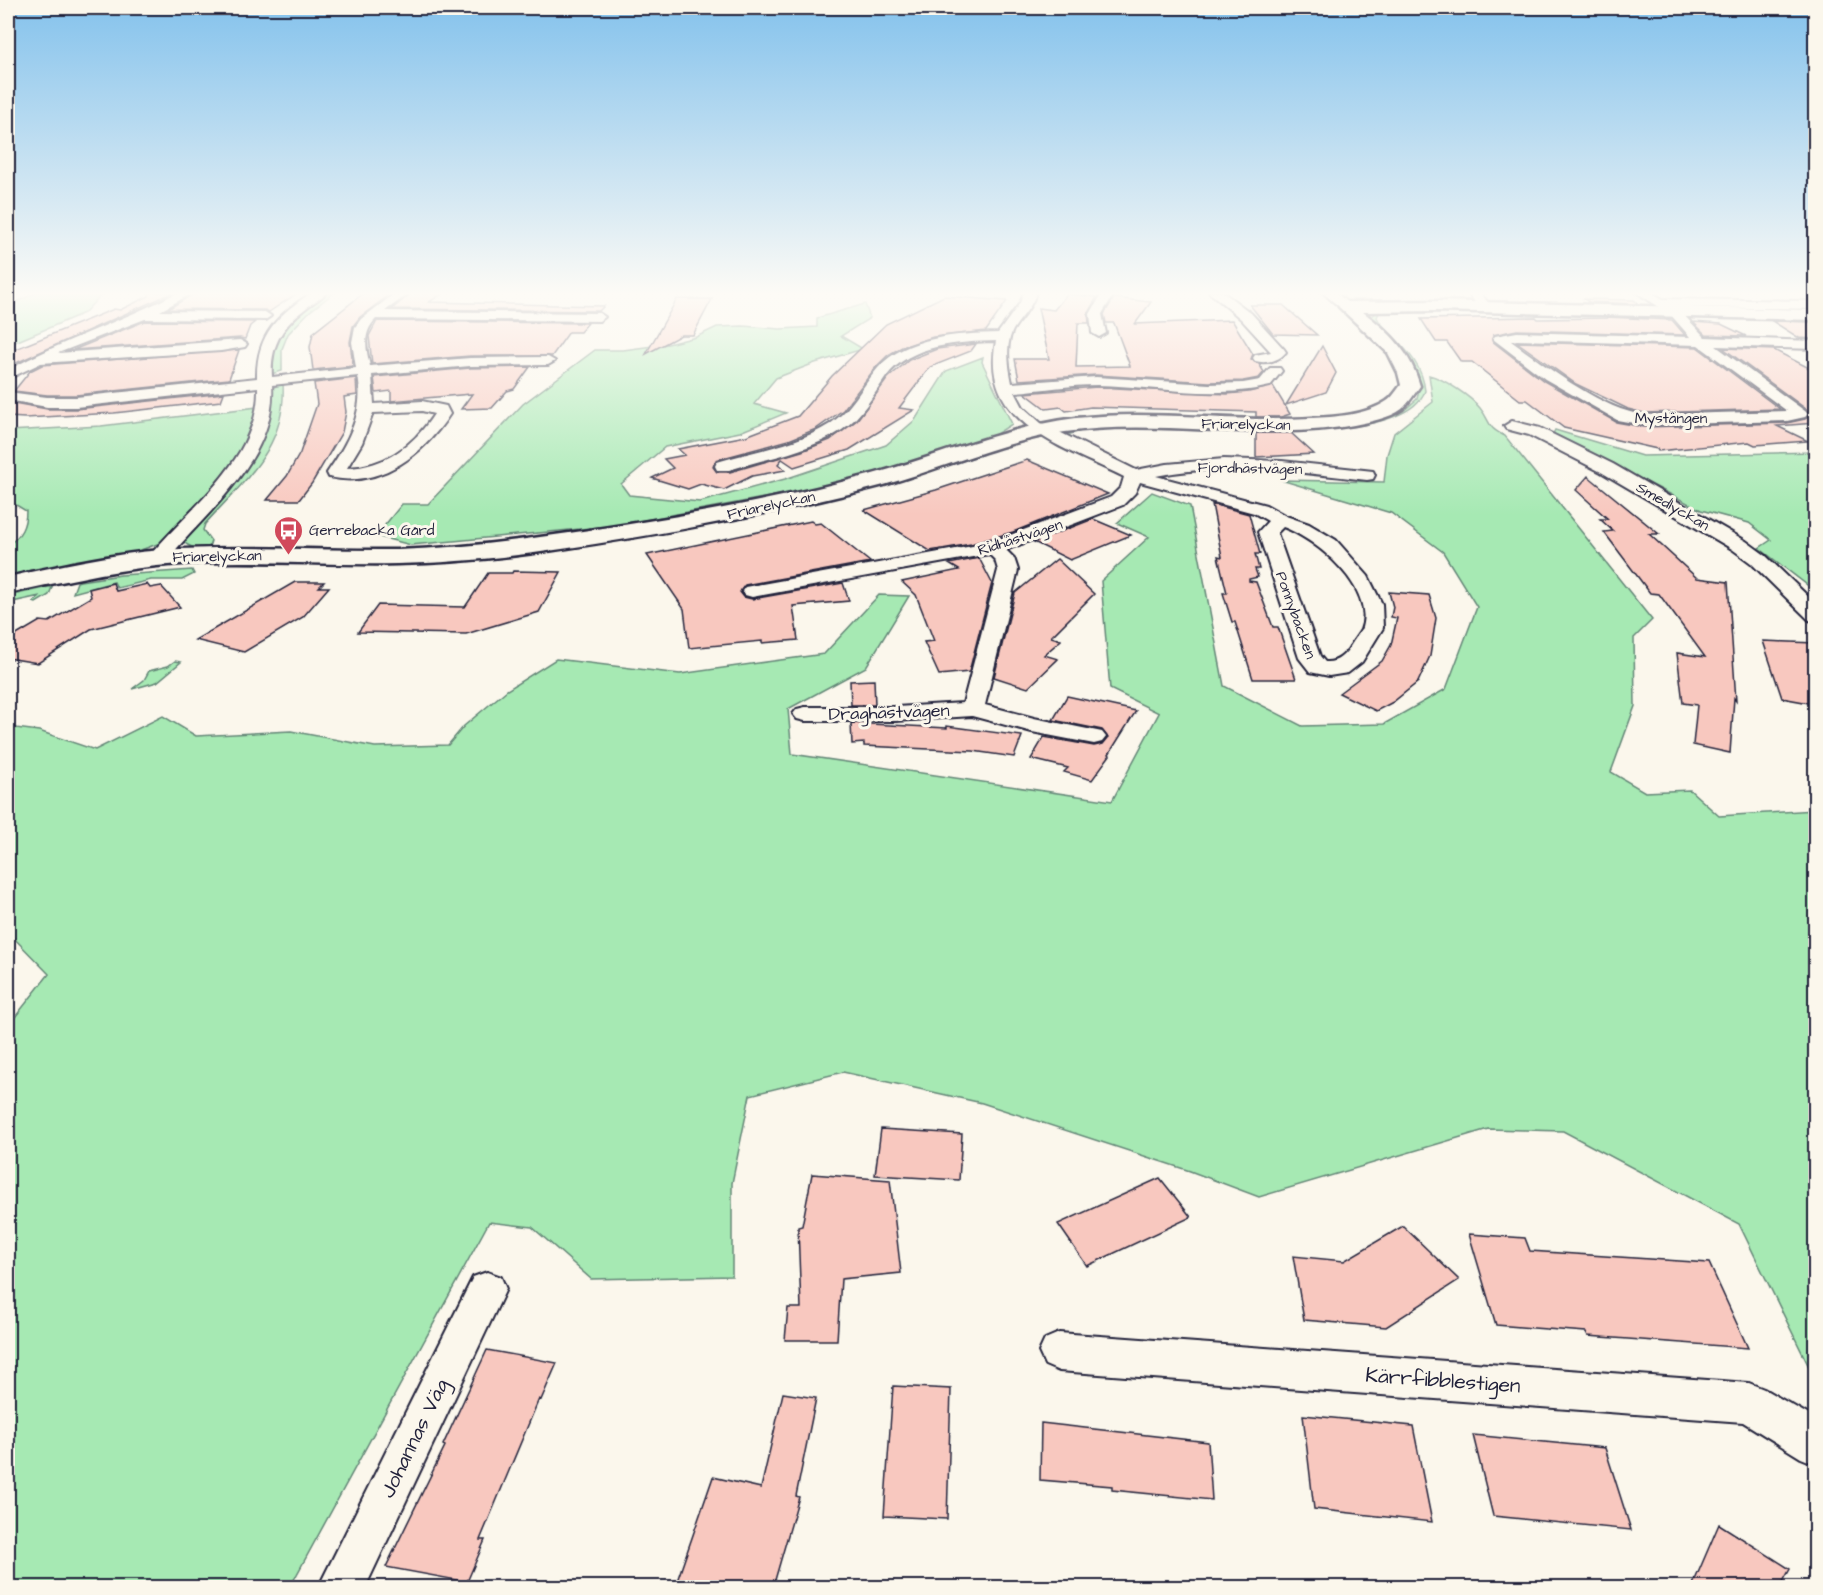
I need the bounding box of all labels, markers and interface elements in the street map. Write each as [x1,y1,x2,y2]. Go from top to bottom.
street label: Mystängen [1635,408,1708,430]
street label: Friarelyckan [1201,413,1291,437]
street label: Fjordhästvägen [1197,457,1303,481]
street label: Smedlyckan [1632,477,1714,537]
street label: Friarelyckan [725,486,818,526]
bus stop icon: Gerrebacka Gård [272,514,304,556]
street label: Ridhästvägen [975,514,1066,562]
place label: Gerrebacka Gård [309,520,435,541]
street label: Friarelyckan [172,545,262,569]
street label: Ponnybacken [1269,569,1321,663]
street label: Draghästvägen [828,698,950,728]
street label: Kärrfibblestigen [1364,1361,1521,1402]
street label: Johannas Väg [373,1374,458,1504]

